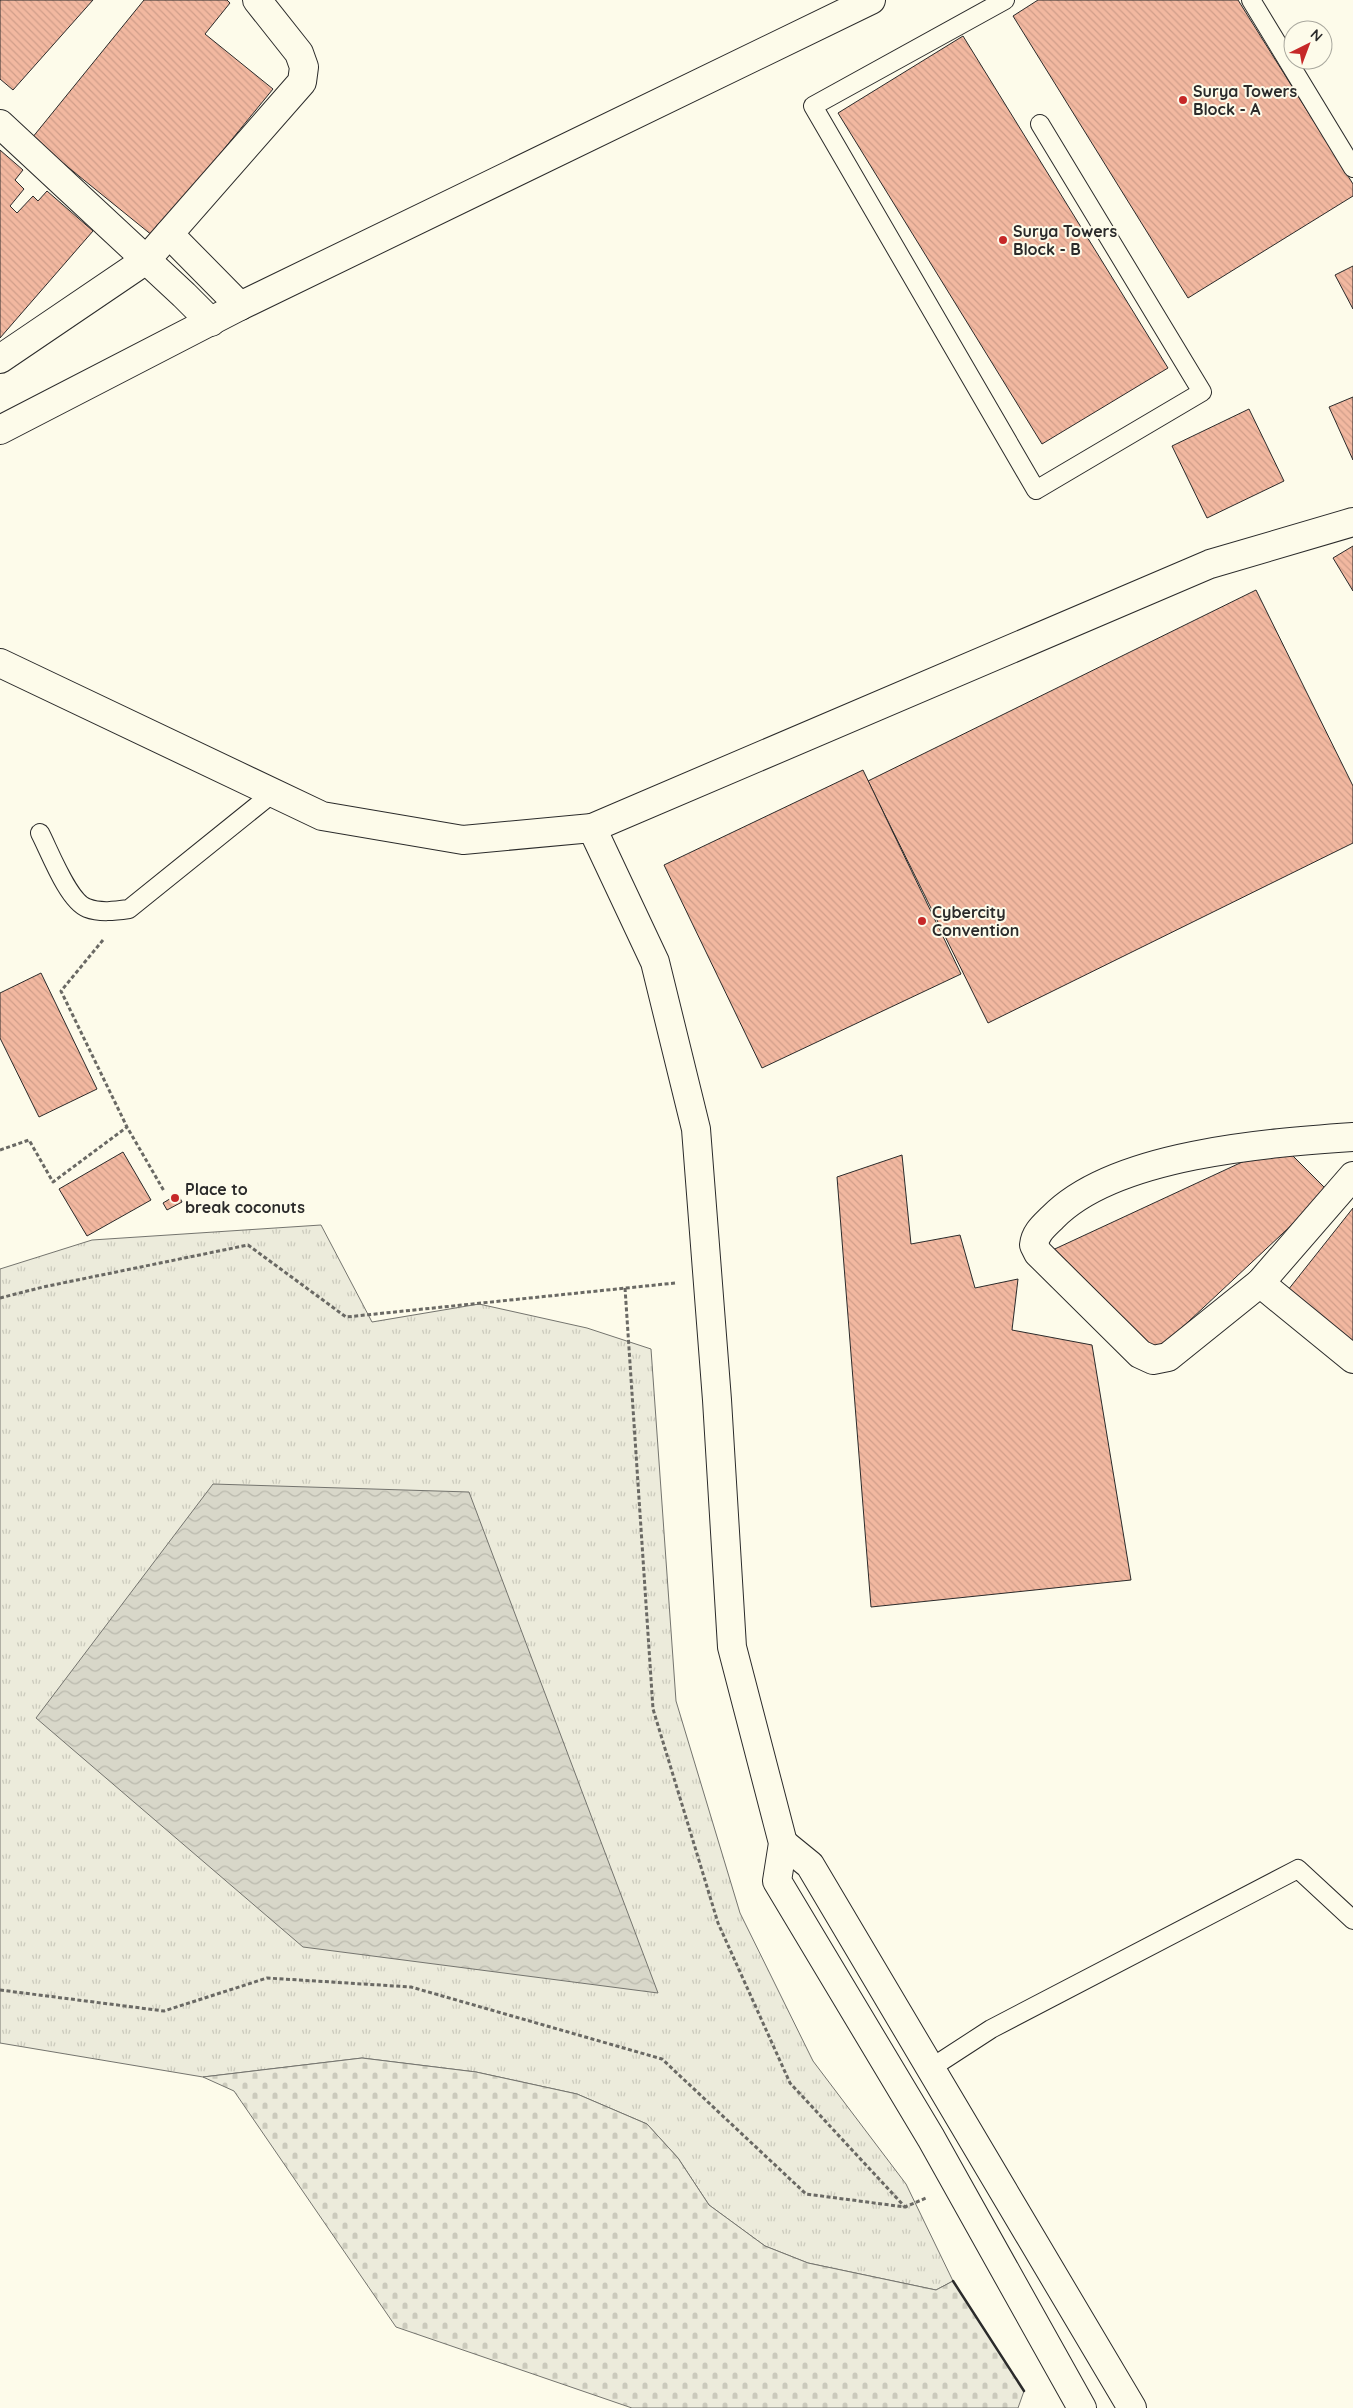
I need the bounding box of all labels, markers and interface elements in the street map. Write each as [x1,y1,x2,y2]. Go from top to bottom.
north arrow [1283,20,1333,70]
text: N [1307,25,1327,45]
place label: Surya Towers Block - A [1193,81,1298,119]
marker: Surya Towers Block - A [1177,94,1189,106]
place label: Surya Towers Block - B [1013,221,1118,259]
marker: Surya Towers Block - B [997,234,1009,246]
place label: Cybercity Convention [932,902,1019,940]
marker: Cybercity Convention [916,915,928,927]
place label: Place to break coconuts [185,1179,305,1217]
marker: Place to break coconuts [169,1192,181,1204]

